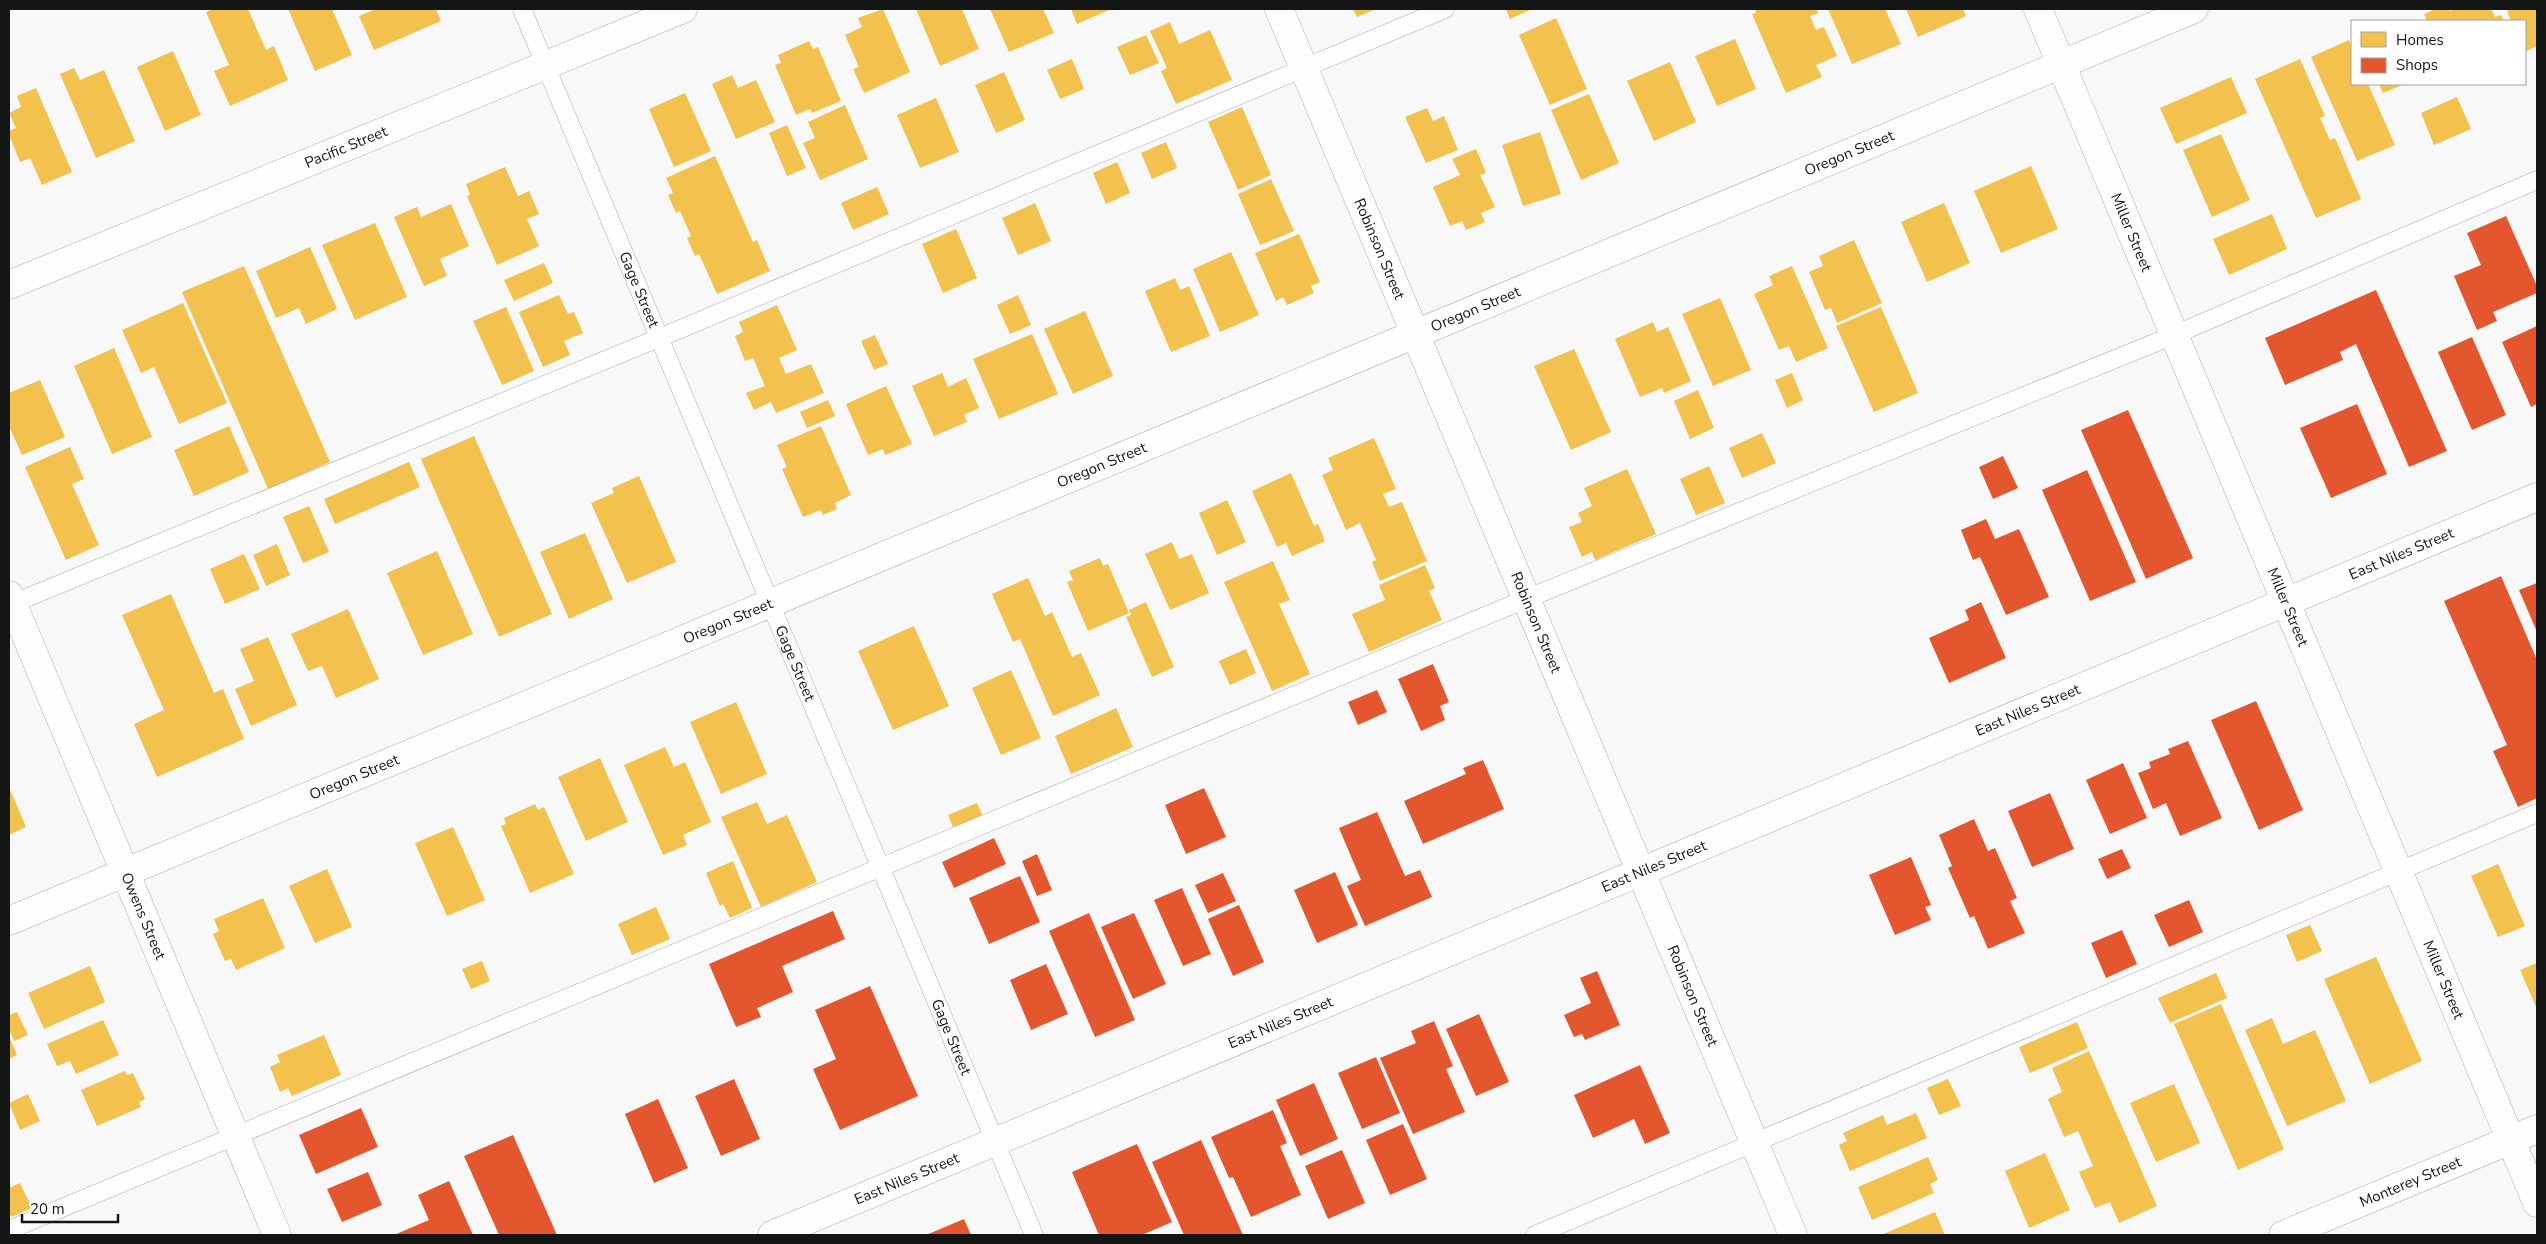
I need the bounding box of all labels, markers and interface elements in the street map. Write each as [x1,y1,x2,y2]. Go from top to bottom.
legend [2351,20,2526,85]
text: Homes [2396,30,2444,50]
text: Shops [2396,55,2438,75]
street label: Pacific Street [301,121,391,173]
street label: Oregon Street [1801,125,1898,181]
street label: Miller Street [2106,190,2157,275]
street label: Robinson Street [1349,195,1410,303]
street label: Gage Street [614,249,664,331]
street label: Oregon Street [1428,281,1524,337]
street label: Oregon Street [1054,437,1150,493]
street label: East Niles Street [2346,523,2457,585]
street label: Miller Street [2263,565,2313,650]
street label: Robinson Street [1506,569,1566,677]
street label: Oregon Street [680,593,776,649]
street label: Gage Street [770,622,820,705]
street label: East Niles Street [1972,679,2084,741]
street label: Oregon Street [306,749,403,805]
street label: East Niles Street [1599,835,1710,897]
street label: Owens Street [116,869,171,963]
street label: Miller Street [2418,937,2469,1023]
street label: Robinson Street [1663,942,1723,1050]
street label: East Niles Street [1225,991,1336,1053]
street label: Gage Street [927,996,976,1079]
street label: East Niles Street [851,1148,963,1209]
street label: Monterey Street [2356,1151,2465,1212]
scale bar [22,1192,119,1224]
text: 20 m [30,1199,65,1219]

